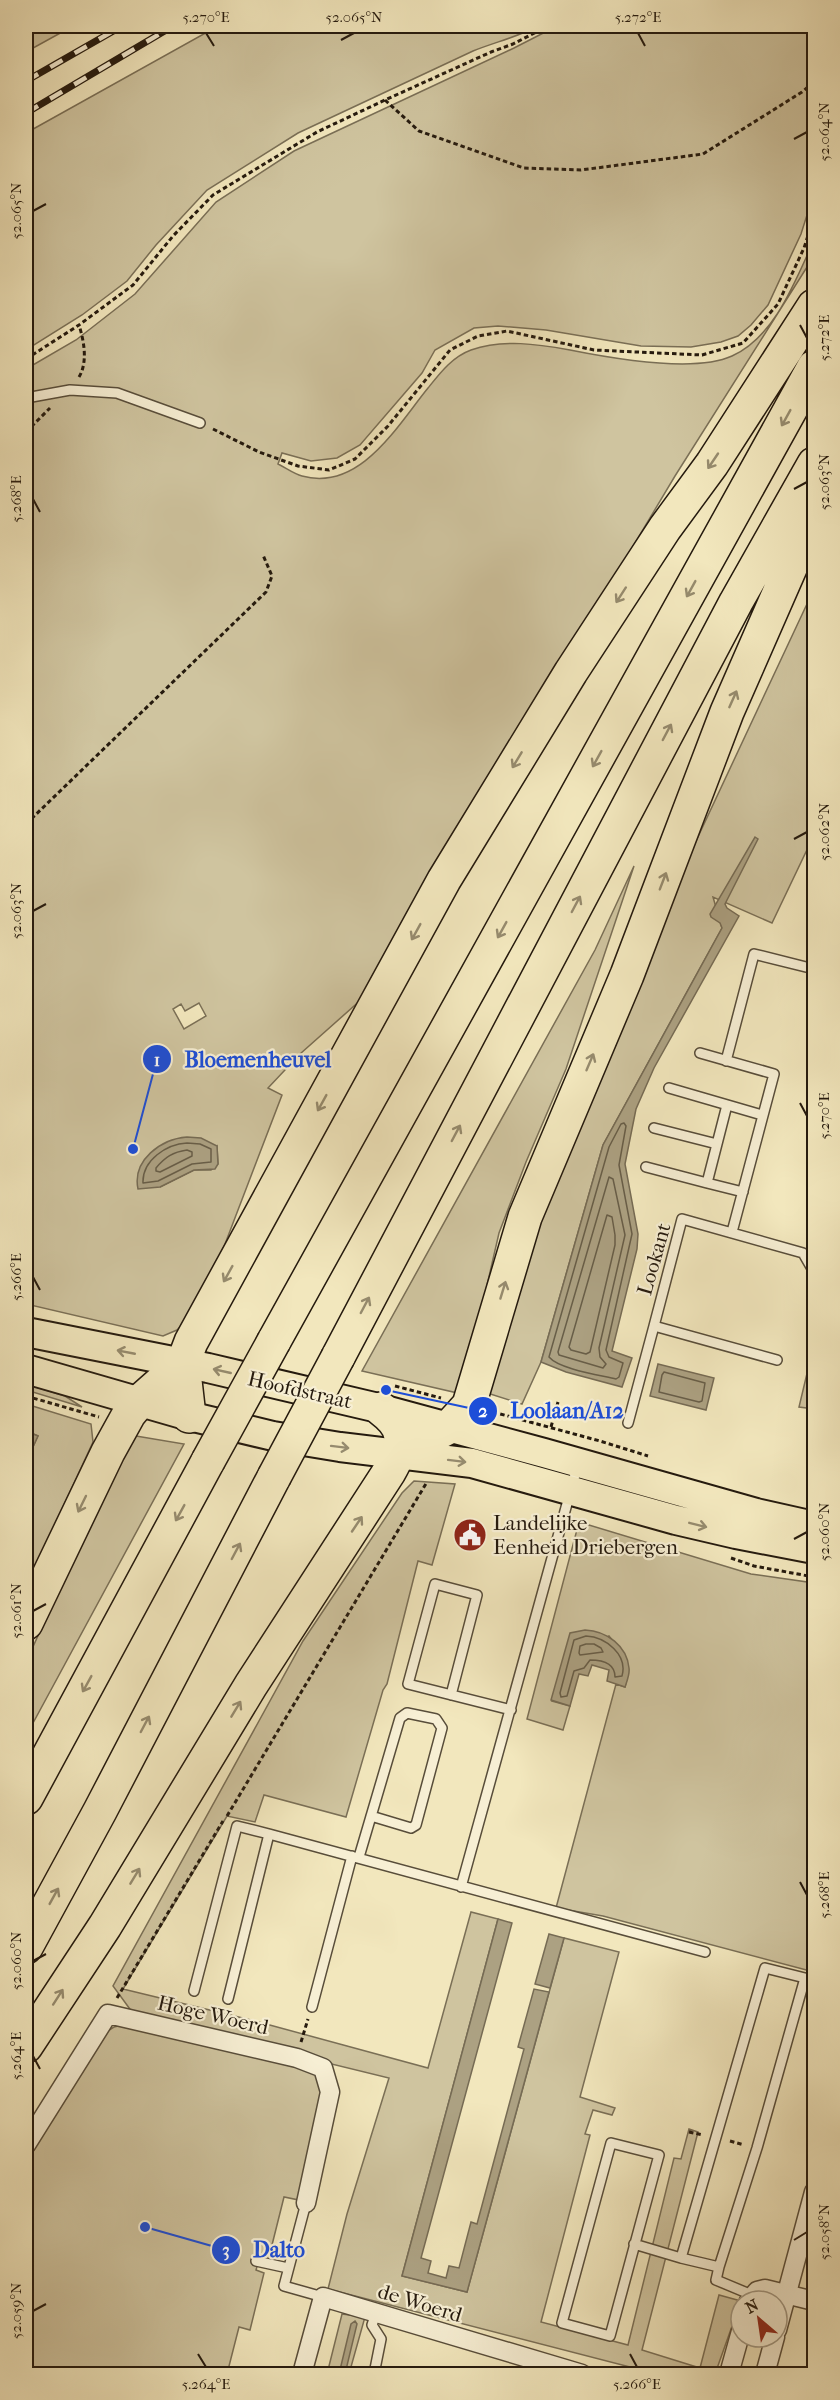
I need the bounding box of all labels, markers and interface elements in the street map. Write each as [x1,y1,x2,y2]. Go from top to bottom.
text: 5.270°E [182,8,230,26]
text: 52.065°N [326,8,383,26]
text: 5.272°E [615,8,661,26]
text: 52.064°N [815,102,833,162]
text: 52.065°N [7,182,25,239]
text: 5.272°E [815,315,833,361]
one-way arrow [780,409,792,426]
one-way arrow [707,452,720,469]
text: 52.063°N [815,453,833,510]
text: 5.268°E [7,475,25,523]
one-way arrow [685,580,697,597]
one-way arrow [615,586,627,603]
one-way arrow [727,690,739,708]
one-way arrow [661,724,673,741]
one-way arrow [591,750,603,767]
one-way arrow [511,751,523,768]
text: 52.062°N [815,802,833,861]
one-way arrow [659,872,670,891]
text: 52.063°N [7,882,25,939]
one-way arrow [571,896,582,914]
one-way arrow [496,920,507,938]
one-way arrow [410,922,421,940]
callout: Bloemenheuvel [142,1039,343,1079]
text: Bloemenheuvel [185,1047,332,1073]
text: 1 [154,1050,160,1071]
one-way arrow [585,1053,596,1071]
text: 5.270°E [815,1092,833,1140]
one-way arrow [316,1093,327,1111]
one-way arrow [450,1125,462,1142]
street label: Lookant [632,1220,676,1298]
text: 5.266°E [7,1253,25,1301]
one-way arrow [222,1264,233,1282]
one-way arrow [498,1281,509,1300]
one-way arrow [360,1297,371,1315]
one-way arrow [117,1346,136,1357]
one-way arrow [213,1365,232,1377]
street label: Hoofdstraat [245,1366,355,1414]
callout: Loolaan/A12 [468,1391,635,1431]
text: Loolaan/A12 [510,1398,624,1424]
text: 2 [478,1401,488,1422]
one-way arrow [329,1442,349,1453]
one-way arrow [447,1456,467,1467]
one-way arrow [76,1495,88,1513]
text: 52.060°N [815,1502,833,1561]
one-way arrow [174,1504,186,1521]
place label: Landelijke Eenheid Driebergen [493,1511,678,1559]
one-way arrow [351,1516,363,1532]
public building icon: Landelijke Eenheid Driebergen [452,1517,488,1553]
one-way arrow [689,1520,708,1532]
one-way arrow [230,1543,242,1561]
text: 52.061°N [7,1583,25,1639]
one-way arrow [81,1675,93,1692]
one-way arrow [230,1701,243,1718]
one-way arrow [140,1715,152,1733]
one-way arrow [129,1868,141,1885]
text: 5.268°E [815,1871,833,1919]
one-way arrow [48,1888,60,1905]
text: 52.060°N [7,1931,25,1990]
one-way arrow [52,1989,64,2006]
street label: Hoge Woerd [155,1991,272,2040]
text: 5.264°E [7,2032,25,2080]
text: 52.058°N [815,2203,833,2260]
callout: Dalto [211,2230,317,2270]
text: Dalto [253,2237,305,2263]
text: 3 [222,2240,230,2261]
street label: de Woerd [375,2279,465,2327]
text: 52.059°N [7,2282,25,2339]
north arrow [729,2289,789,2349]
text: N [742,2295,763,2318]
text: 5.264°E [182,2375,230,2393]
text: 5.266°E [613,2375,661,2393]

